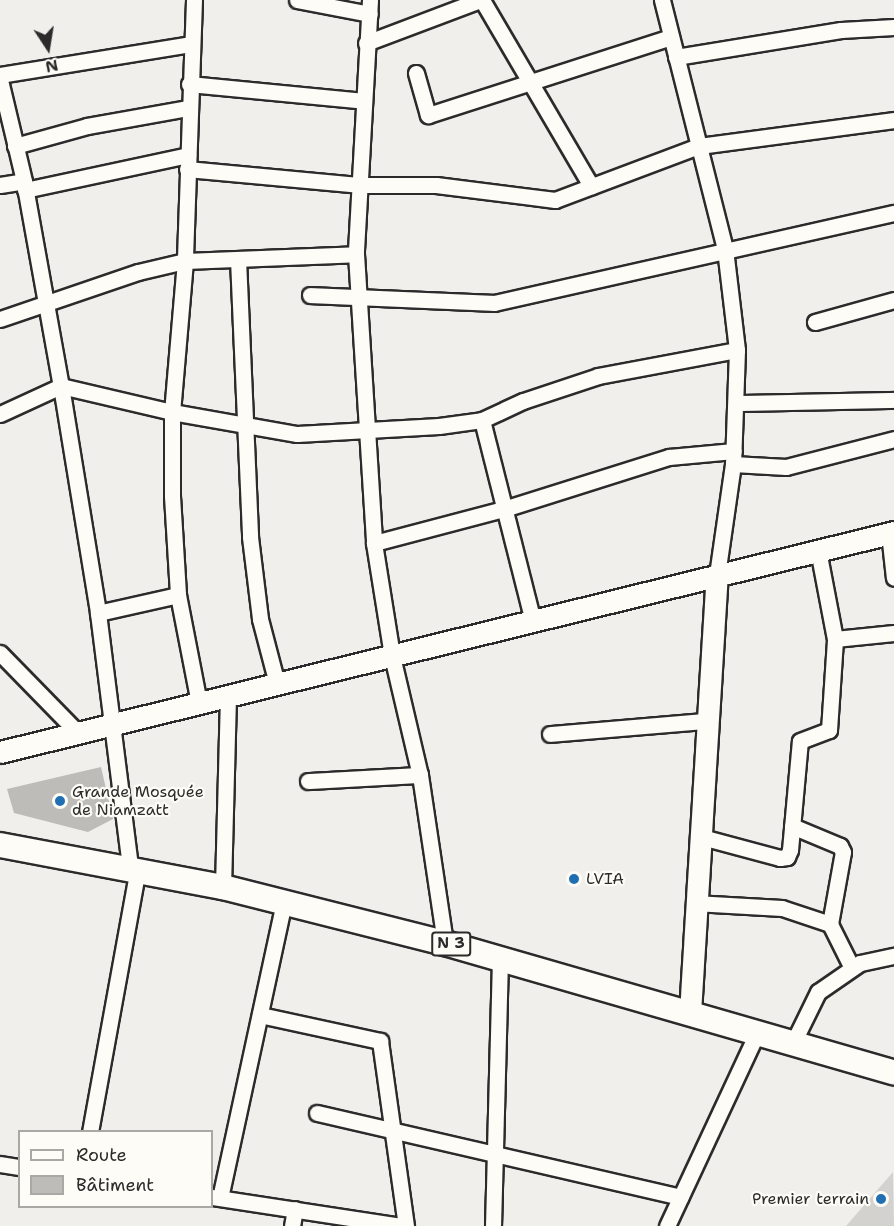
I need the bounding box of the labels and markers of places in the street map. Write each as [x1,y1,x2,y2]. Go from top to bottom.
place label: Grande Mosquée de Niamzatt [72,782,204,820]
marker: Grande Mosquée de Niamzatt [53,794,67,808]
place label: LVIA [586,869,624,889]
marker: LVIA [567,872,581,886]
place label: Premier terrain [752,1189,869,1209]
marker: Premier terrain [874,1192,888,1206]

